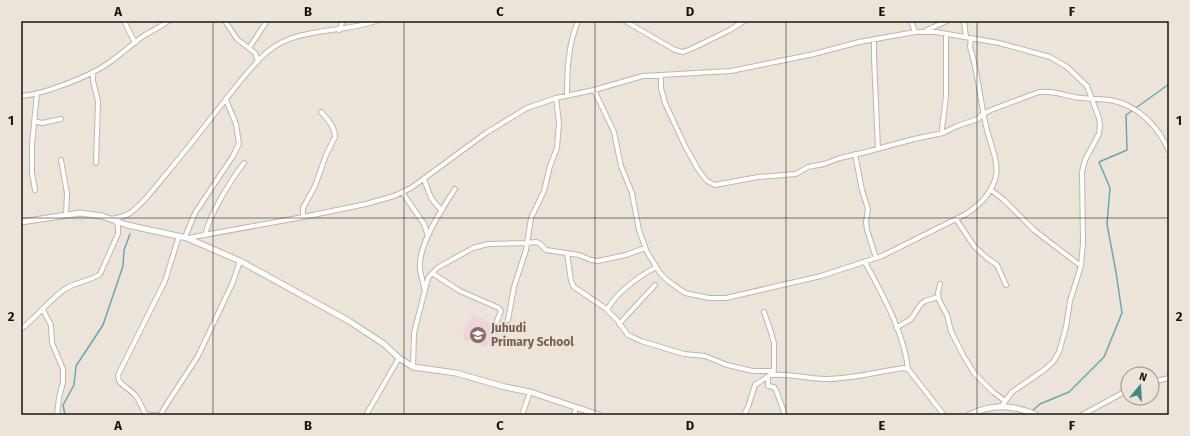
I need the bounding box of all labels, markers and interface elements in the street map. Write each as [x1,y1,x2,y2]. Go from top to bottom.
text: A [113,4,122,19]
text: B [304,4,312,19]
text: C [496,4,504,19]
text: D [686,4,695,19]
text: E [879,4,886,19]
text: F [1069,4,1076,19]
text: 1 [8,113,14,128]
text: 1 [1176,113,1182,128]
text: 2 [8,309,15,324]
text: 2 [1176,309,1183,324]
place label: Juhudi Primary School [490,321,574,349]
school or university icon: Juhudi Primary School [468,325,488,345]
north arrow [1120,366,1160,406]
text: N [1137,370,1148,384]
text: A [113,418,122,433]
text: B [304,418,312,433]
text: C [496,418,504,433]
text: D [686,418,695,433]
text: E [879,418,886,433]
text: F [1069,418,1076,433]

